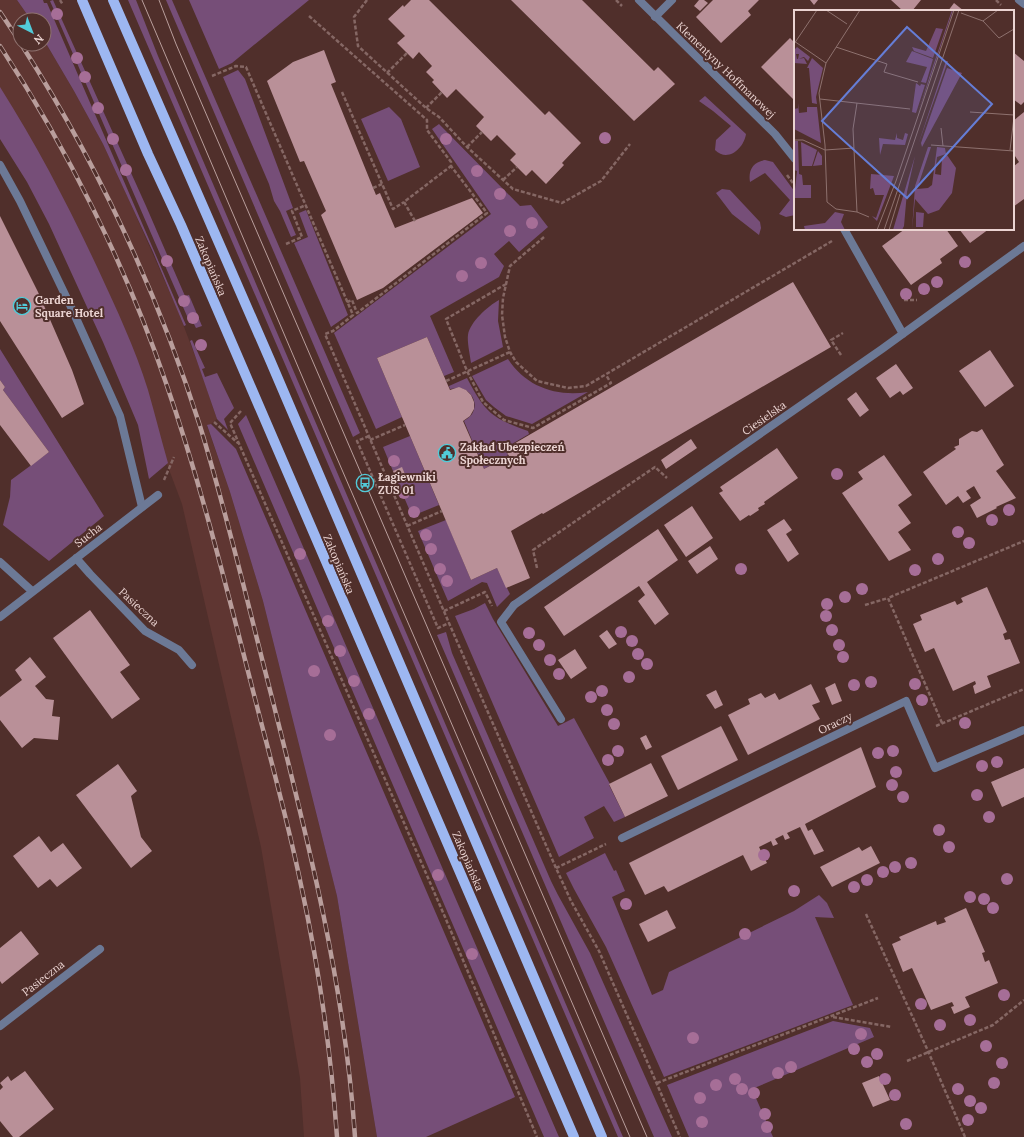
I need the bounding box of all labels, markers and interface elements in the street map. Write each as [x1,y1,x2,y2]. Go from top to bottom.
inset map [794,10,1014,230]
north arrow [12,12,52,52]
street label: Klementyny Hoffmanowej [673,19,779,121]
text: N [30,31,47,48]
street label: Zakopiańska [192,234,230,298]
place label: Garden Square Hotel [35,293,104,320]
hotel icon: Garden Square Hotel [12,296,32,316]
street label: Ciesielska [739,398,789,438]
place label: Zakład Ubezpieczeń Społecznych [460,440,564,467]
public building icon: Zakład Ubezpieczeń Społecznych [437,443,457,463]
place label: Łagiewniki ZUS 01 [378,470,436,497]
bus stop icon: Łagiewniki ZUS 01 [355,473,375,493]
street label: Sucha [72,520,105,550]
street label: Zakopiańska [320,532,358,596]
street label: Pasieczna [116,585,162,629]
street label: Oraczy [816,709,855,737]
street label: Zakopiańska [449,829,487,893]
street label: Pasieczna [19,957,67,999]

